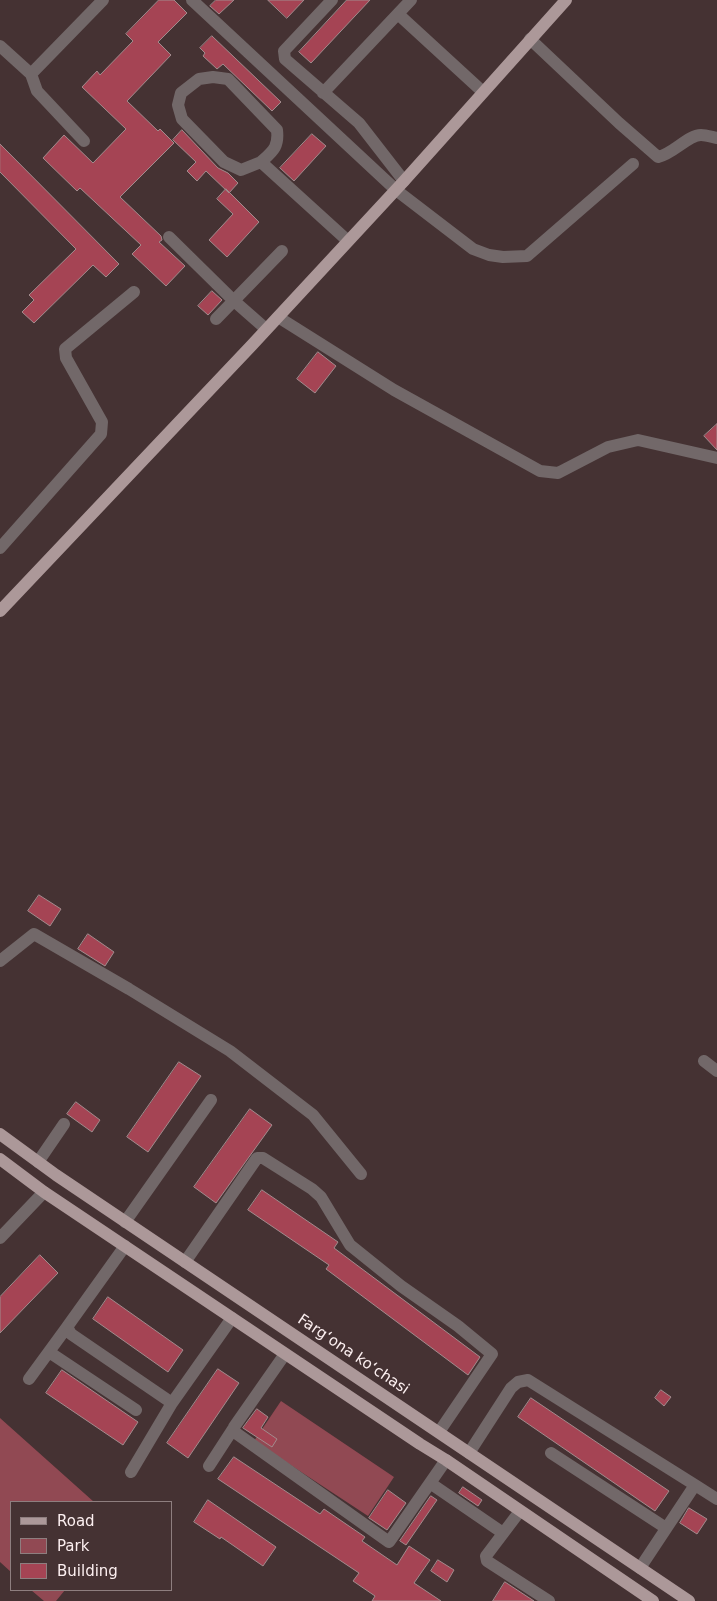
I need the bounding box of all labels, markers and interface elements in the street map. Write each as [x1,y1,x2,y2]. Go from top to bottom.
street label: Fargʻona koʻchasi [294,1311,412,1399]
legend [10,1501,172,1591]
text: Road [57,1512,95,1530]
text: Park [57,1537,89,1555]
text: Building [57,1562,118,1580]

